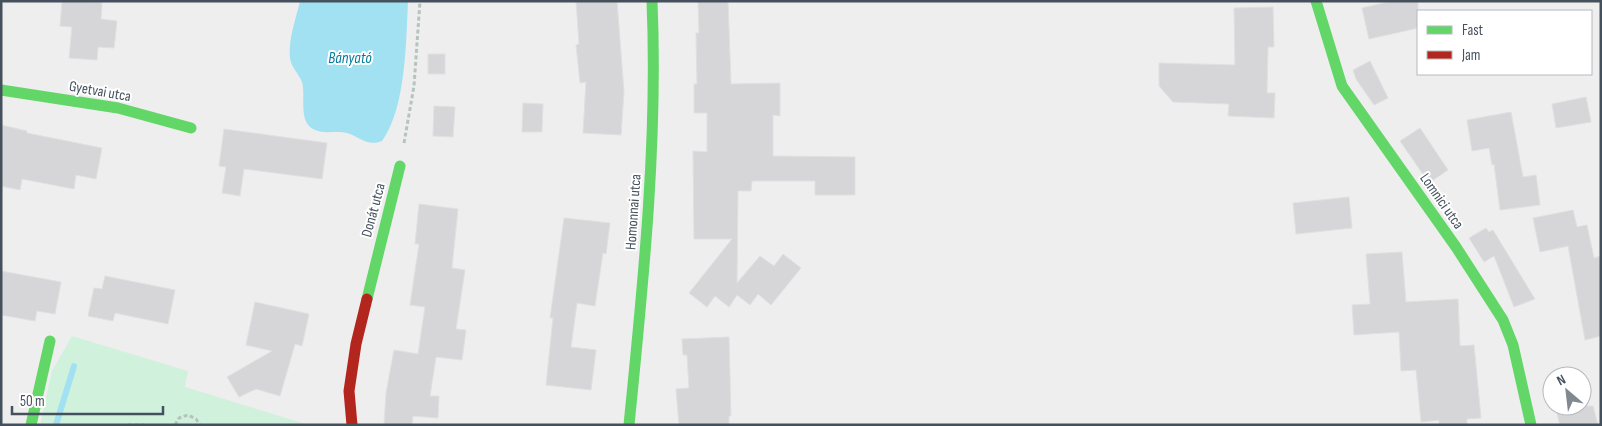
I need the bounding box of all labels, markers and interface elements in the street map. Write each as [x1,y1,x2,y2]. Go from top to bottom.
legend [1417,10,1592,75]
text: Fast [1462,21,1484,40]
text: Jam [1461,46,1480,65]
water label: Bányató [328,49,372,68]
street label: Gyetvai utca [68,77,132,106]
street label: Lomnici utca [1415,170,1468,233]
street label: Homonnai utca [621,173,646,251]
street label: Donát utca [357,181,390,239]
north arrow [1542,366,1592,416]
text: N [1554,371,1568,389]
scale bar [12,384,164,416]
text: 50 m [20,392,45,411]

